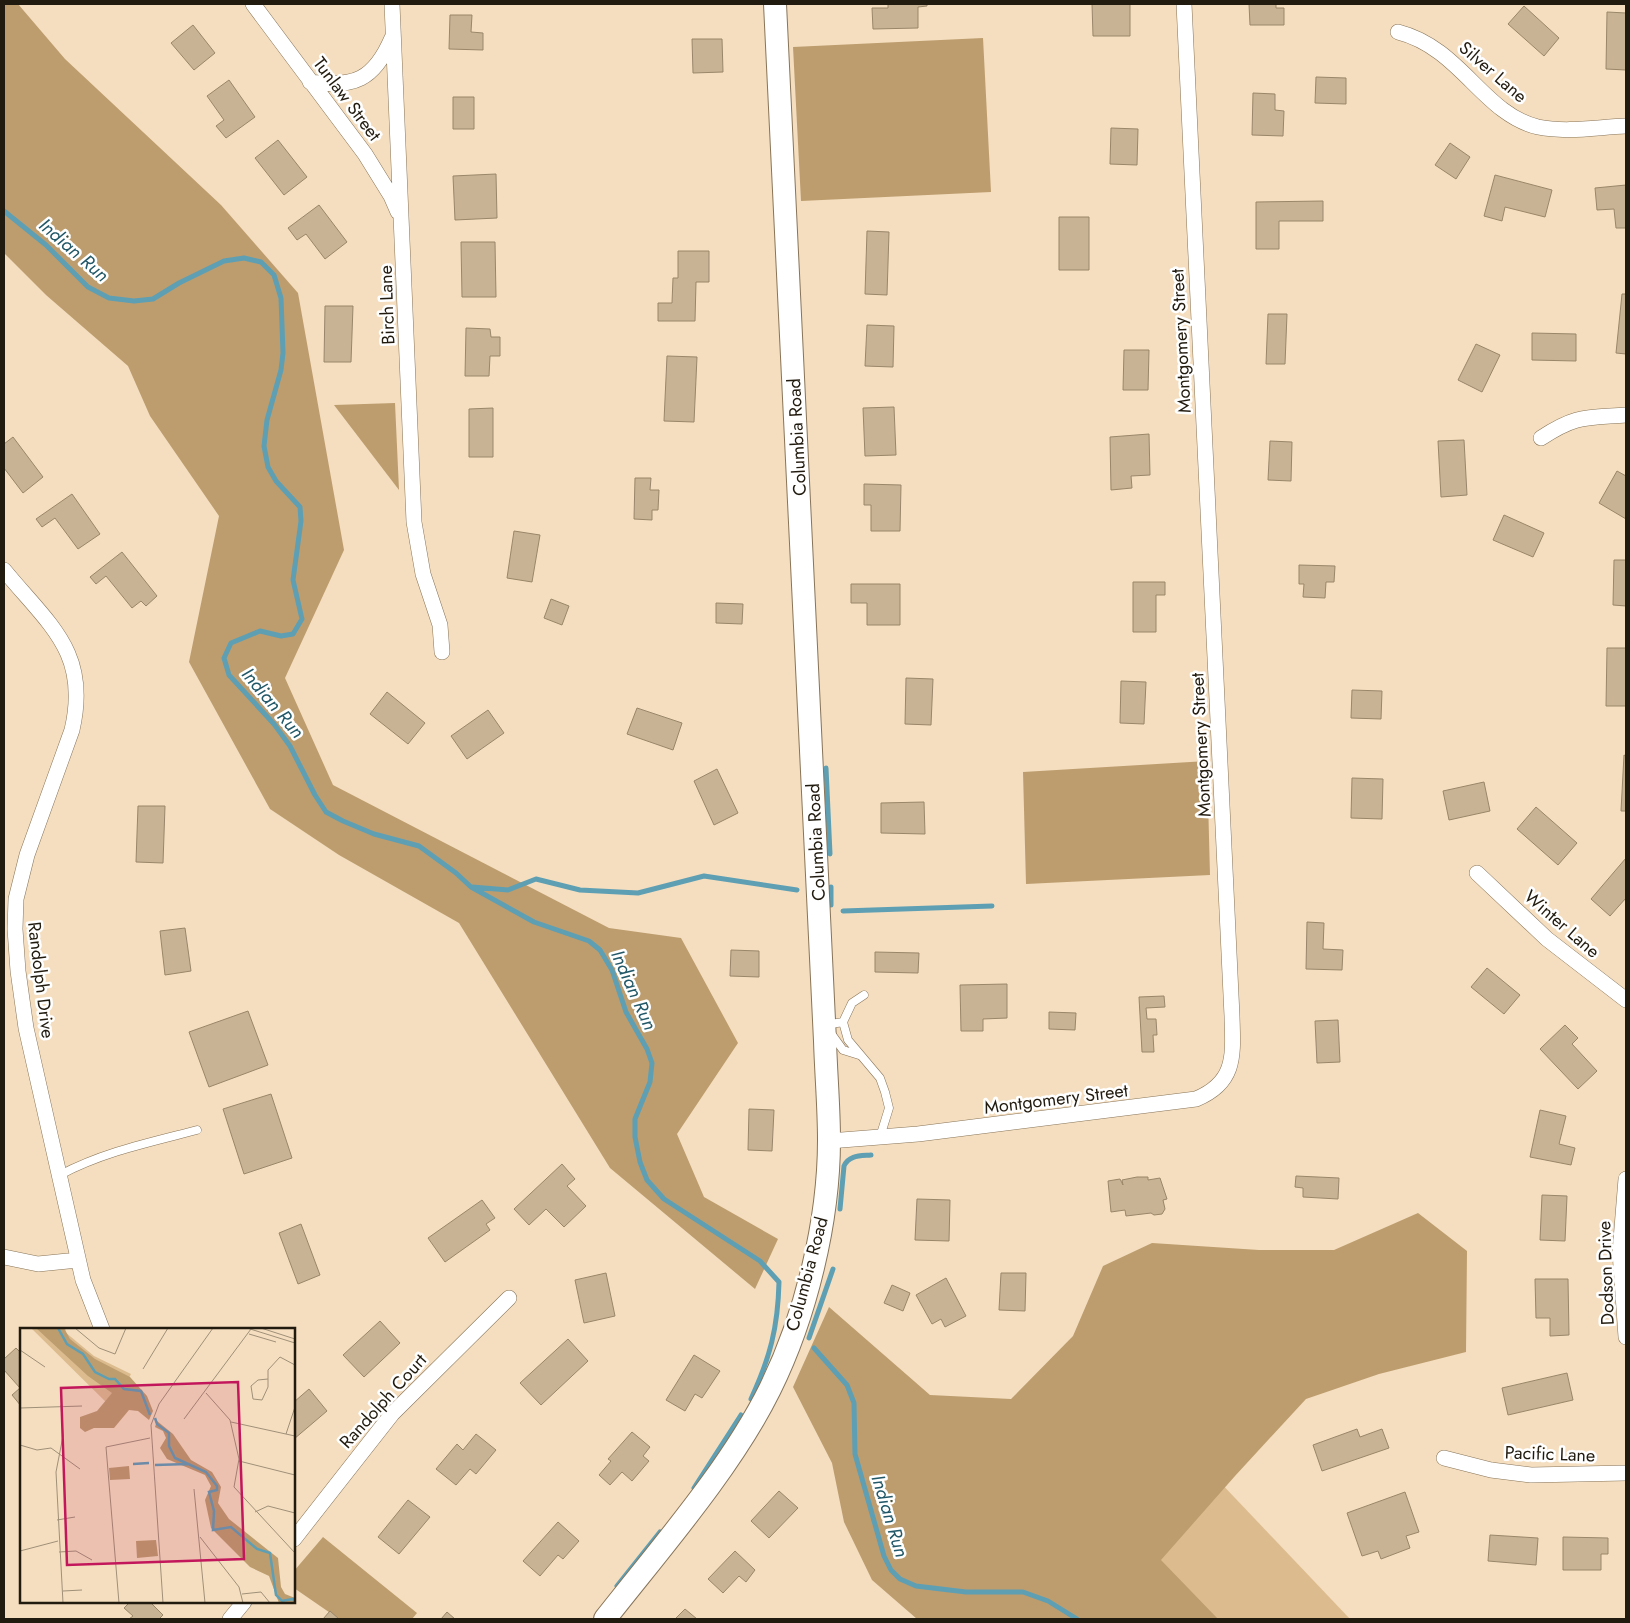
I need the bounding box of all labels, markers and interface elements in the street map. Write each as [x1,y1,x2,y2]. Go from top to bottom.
street label: Silver Lane [1453,35,1533,109]
street label: Tunlaw Street [307,52,388,147]
water label: Indian Run [33,212,115,288]
street label: Birch Lane [373,265,401,345]
street label: Montgomery Street [1164,267,1198,414]
street label: Columbia Road [781,378,813,496]
water label: Indian Run [235,662,311,744]
street label: Montgomery Street [1184,671,1218,818]
street label: Columbia Road [800,783,832,901]
street label: Winter Lane [1519,884,1605,964]
street label: Randolph Drive [21,920,61,1040]
water label: Indian Run [604,946,664,1034]
street label: Montgomery Street [983,1077,1130,1121]
street label: Columbia Road [779,1214,835,1334]
street label: Dodson Drive [1591,1220,1621,1326]
inset map [20,1328,295,1603]
street label: Randolph Court [333,1347,433,1454]
street label: Pacific Lane [1504,1439,1596,1469]
water label: Indian Run [865,1471,915,1561]

